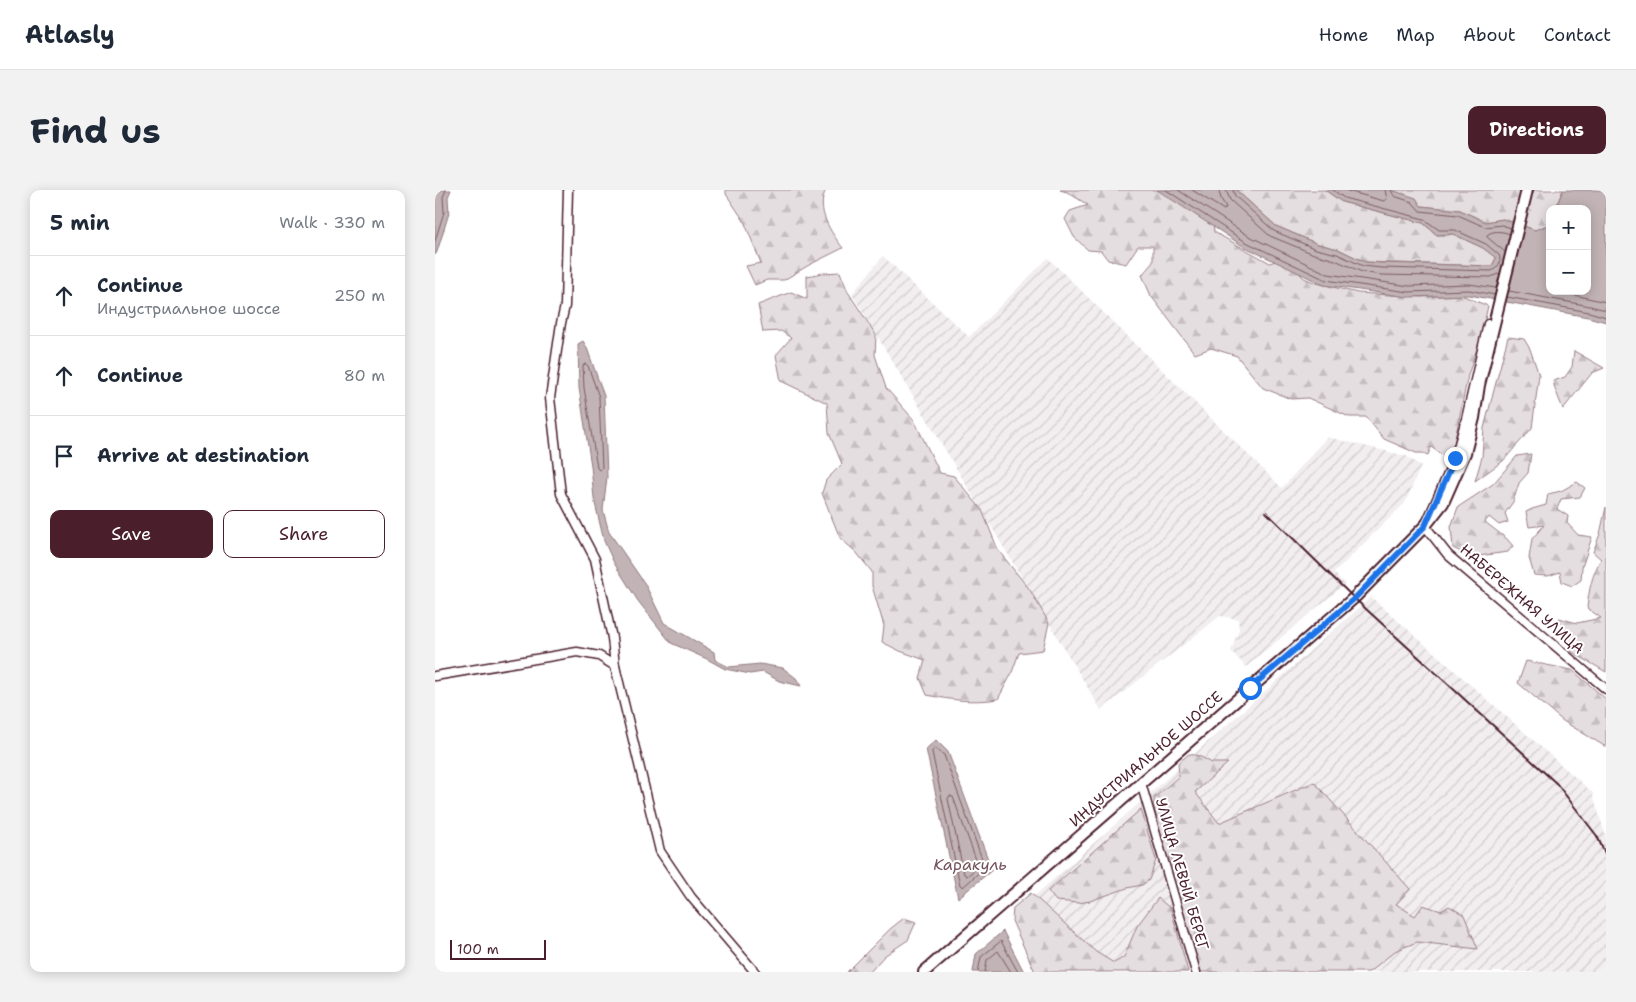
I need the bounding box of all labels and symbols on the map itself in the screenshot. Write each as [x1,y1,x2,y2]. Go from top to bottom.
route end [1444,447,1467,470]
street label: НАБЕРЕЖНАЯ УЛИЦА [1456,540,1588,659]
route start [1239,677,1262,700]
street label: ИНДУСТРИАЛЬНОЕ ШОССЕ [1065,687,1227,831]
street label: УЛИЦА ЛЕВЫЙ БЕРЕГ [1151,795,1214,952]
water label: Каракуль [933,854,1007,875]
scale bar [450,937,546,960]

